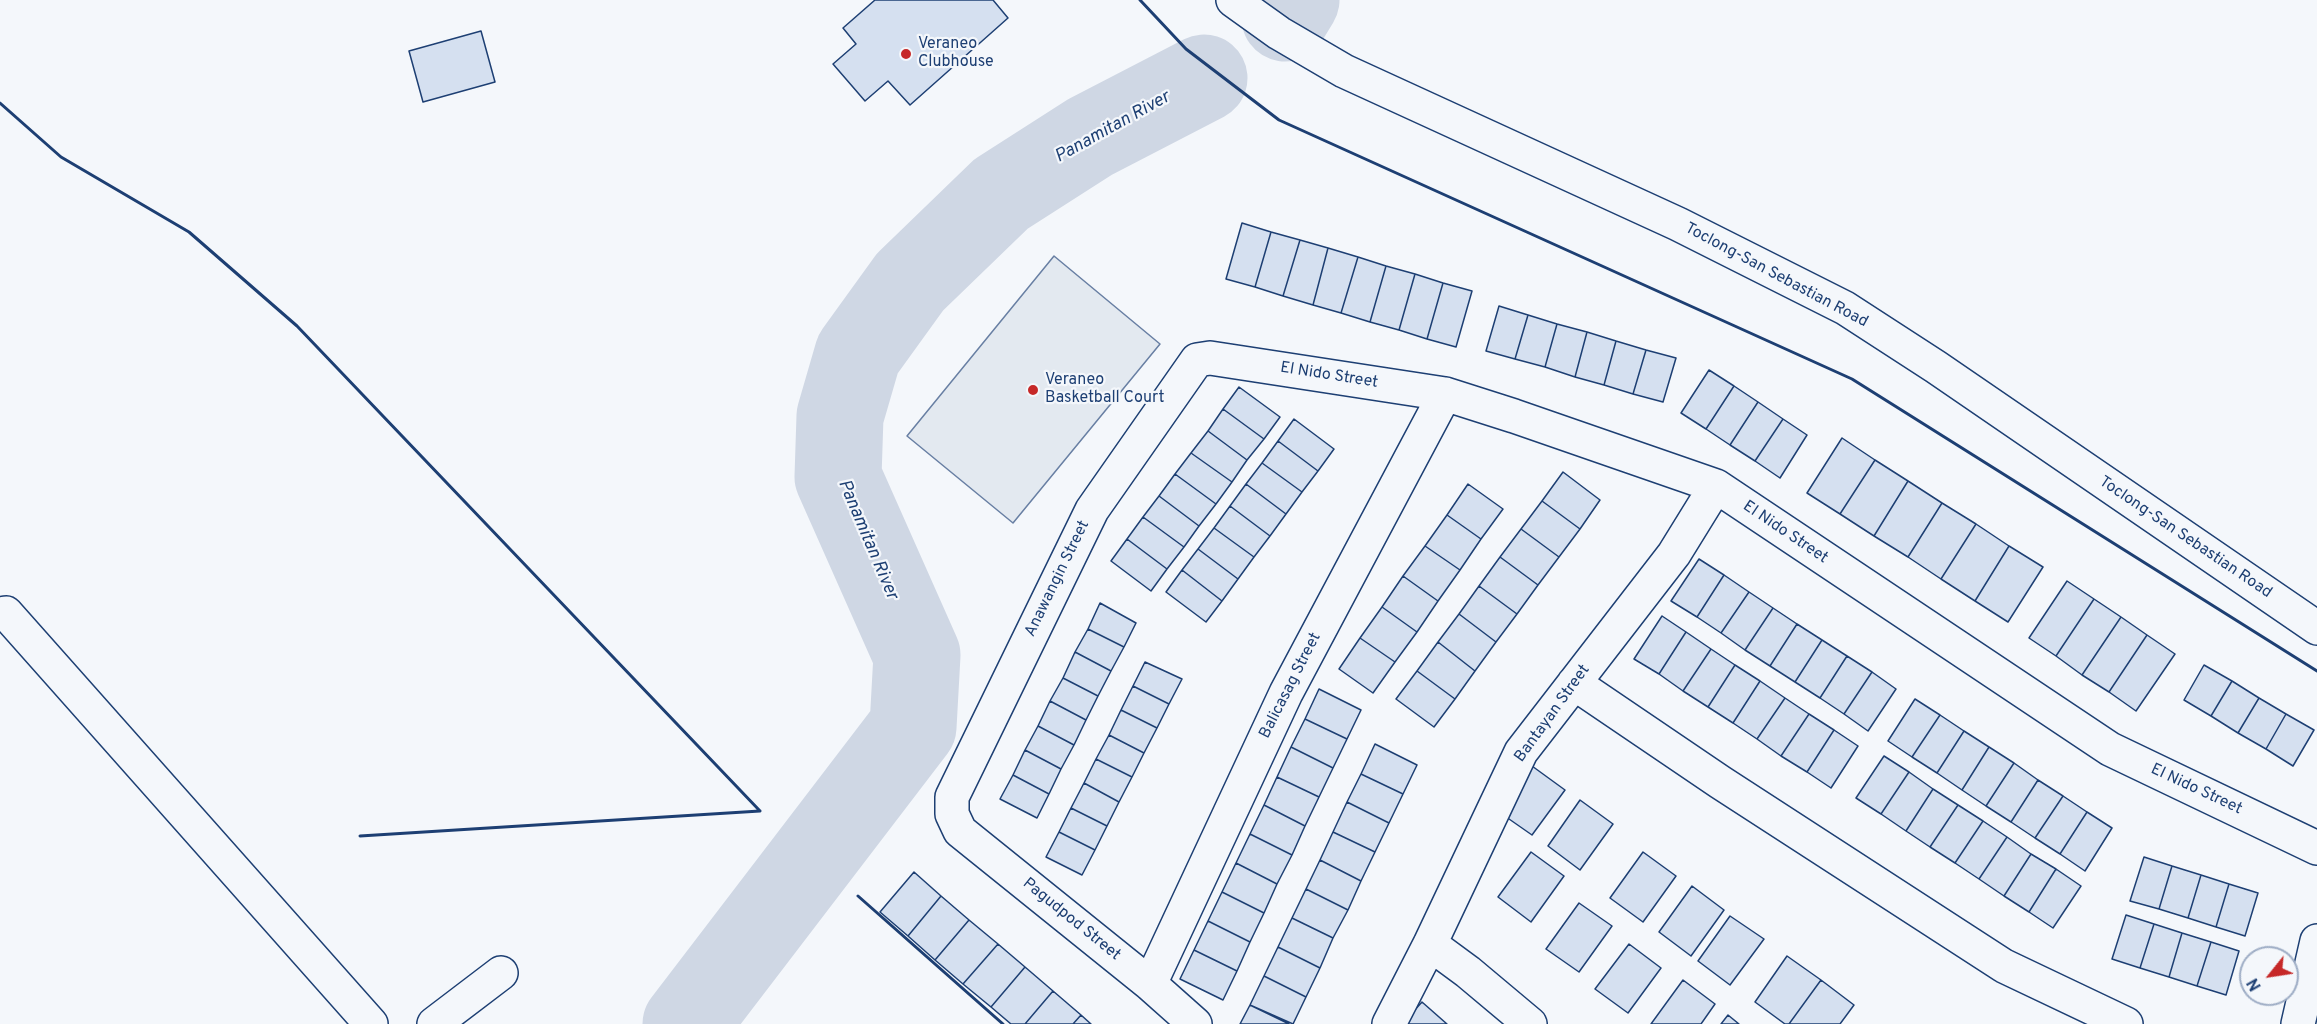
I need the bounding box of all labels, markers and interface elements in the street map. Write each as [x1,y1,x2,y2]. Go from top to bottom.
place label: Veraneo Clubhouse [918,35,994,73]
marker: Veraneo Clubhouse [899,47,913,61]
water label: Panamitan River [1052,87,1174,169]
street label: Toclong-San Sebastian Road [1681,219,1871,333]
street label: El Nido Street [1279,359,1379,393]
place label: Veraneo Basketball Court [1045,371,1165,409]
marker: Veraneo Basketball Court [1026,383,1040,397]
street label: Toclong-San Sebastian Road [2095,473,2275,603]
water label: Panamitan River [832,477,902,603]
street label: El Nido Street [1739,497,1831,569]
street label: Anawangin Street [1021,518,1095,640]
street label: Balicasag Street [1256,630,1326,742]
street label: Bantayan Street [1511,661,1595,767]
street label: El Nido Street [2147,760,2245,820]
street label: Pagudpod Street [1018,875,1124,965]
north arrow [2239,946,2299,1006]
text: N [2244,974,2267,994]

